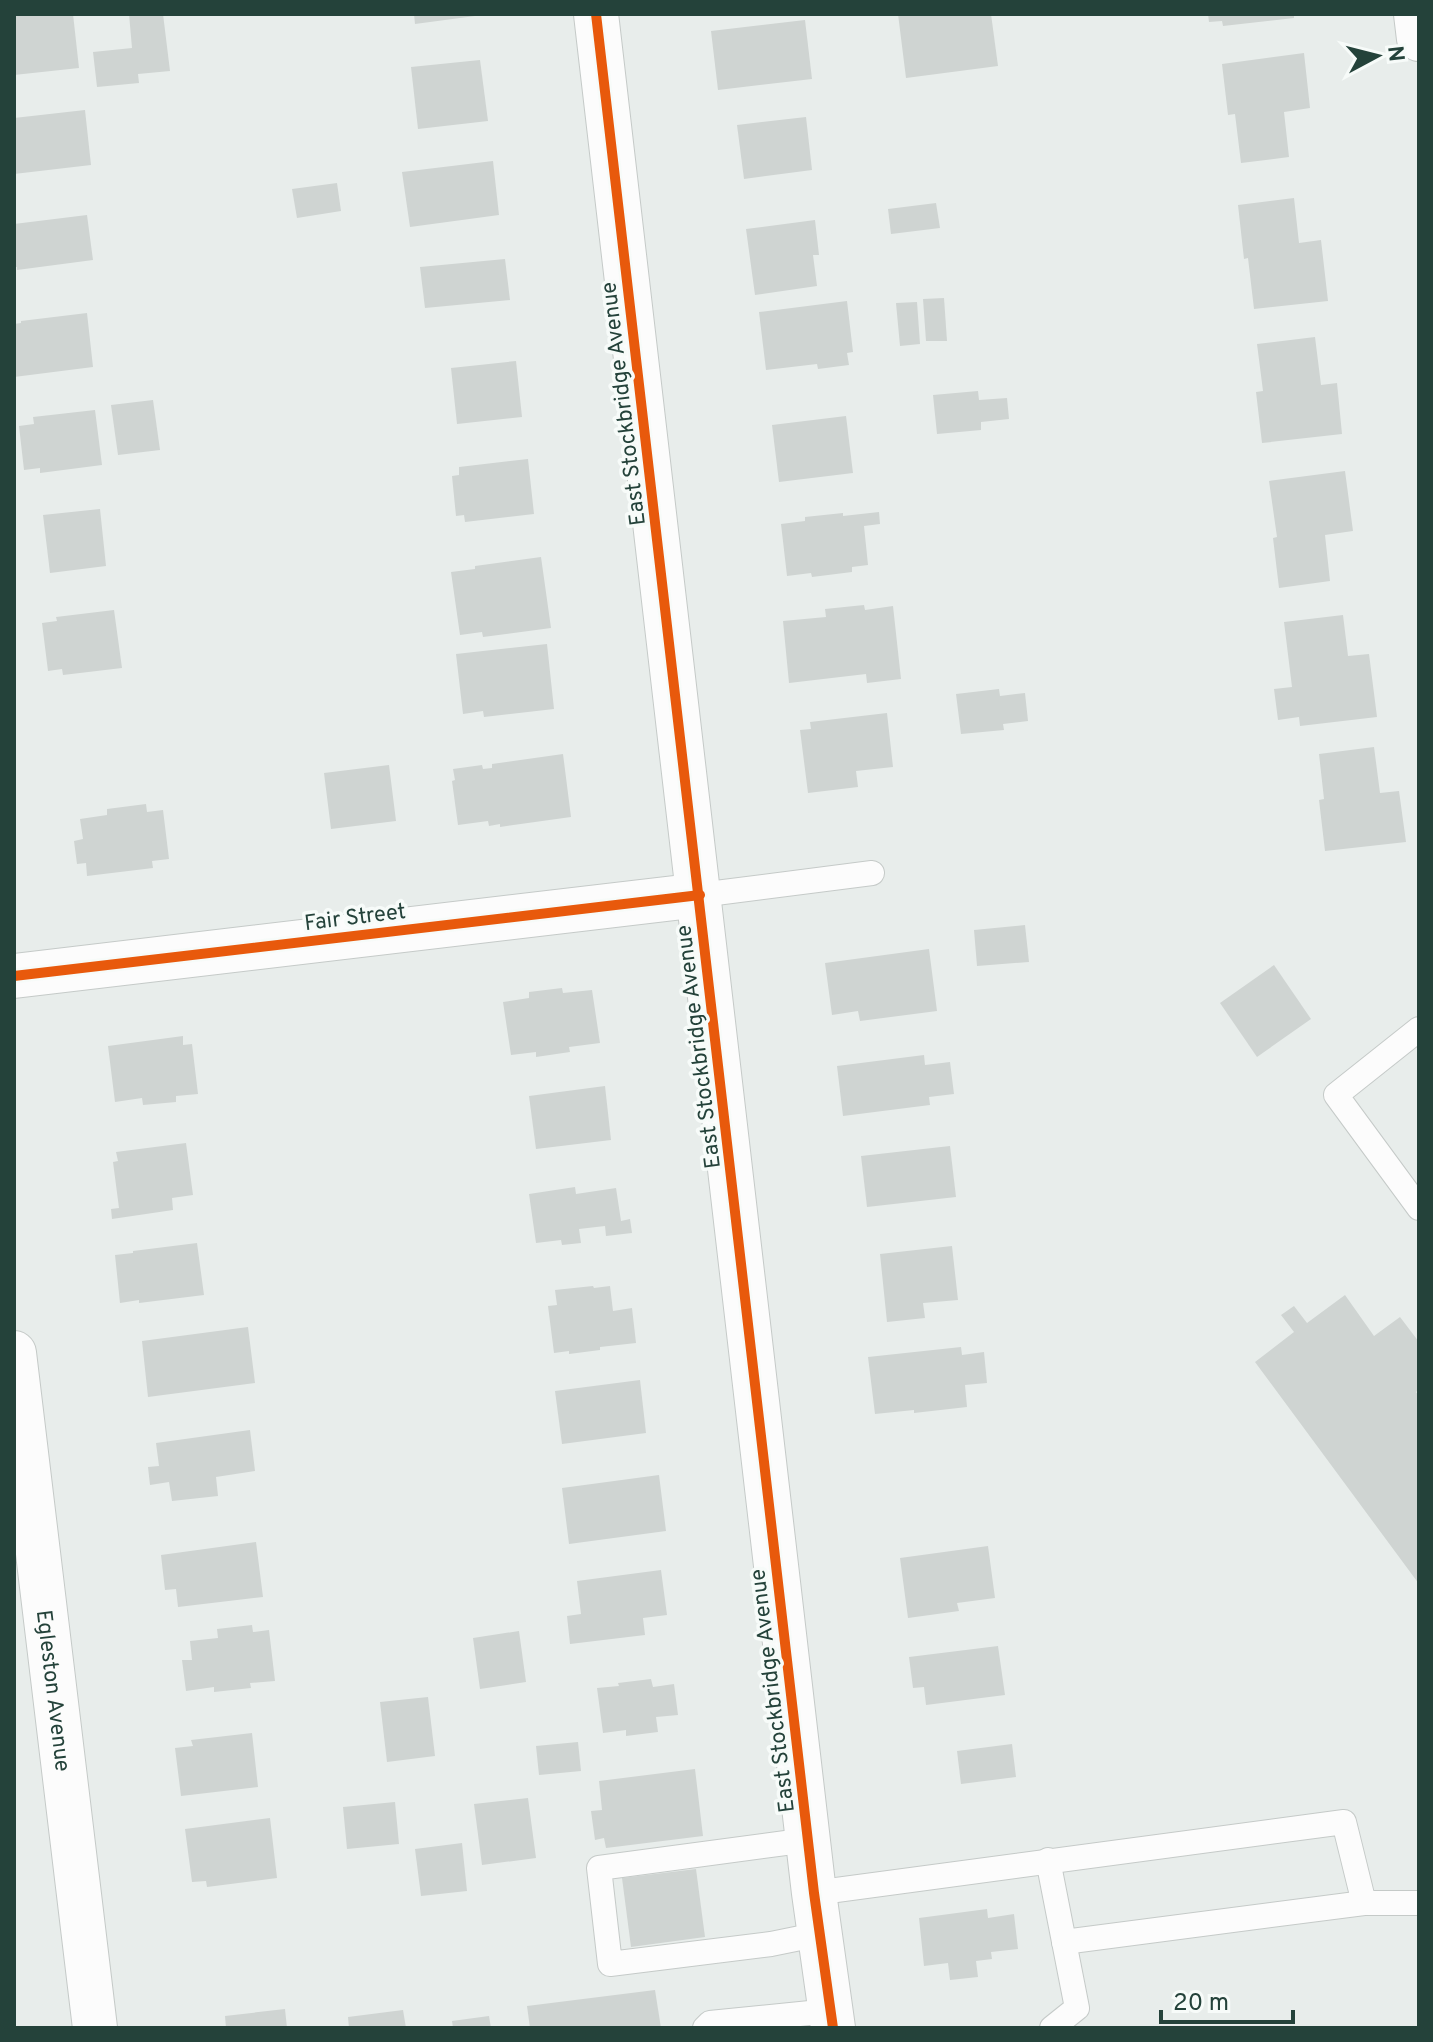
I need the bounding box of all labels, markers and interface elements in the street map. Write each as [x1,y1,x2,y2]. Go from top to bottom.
north arrow [1337,16,1417,96]
text: N [1380,44,1409,63]
street label: East Stockbridge Avenue [596,280,653,527]
street label: Fair Street [303,899,408,938]
street label: East Stockbridge Avenue [671,923,728,1170]
street label: East Stockbridge Avenue [745,1567,802,1814]
street label: Egleston Avenue [29,1608,75,1773]
scale bar [1161,1974,1293,2024]
text: 20 m [1173,1989,1229,2019]

